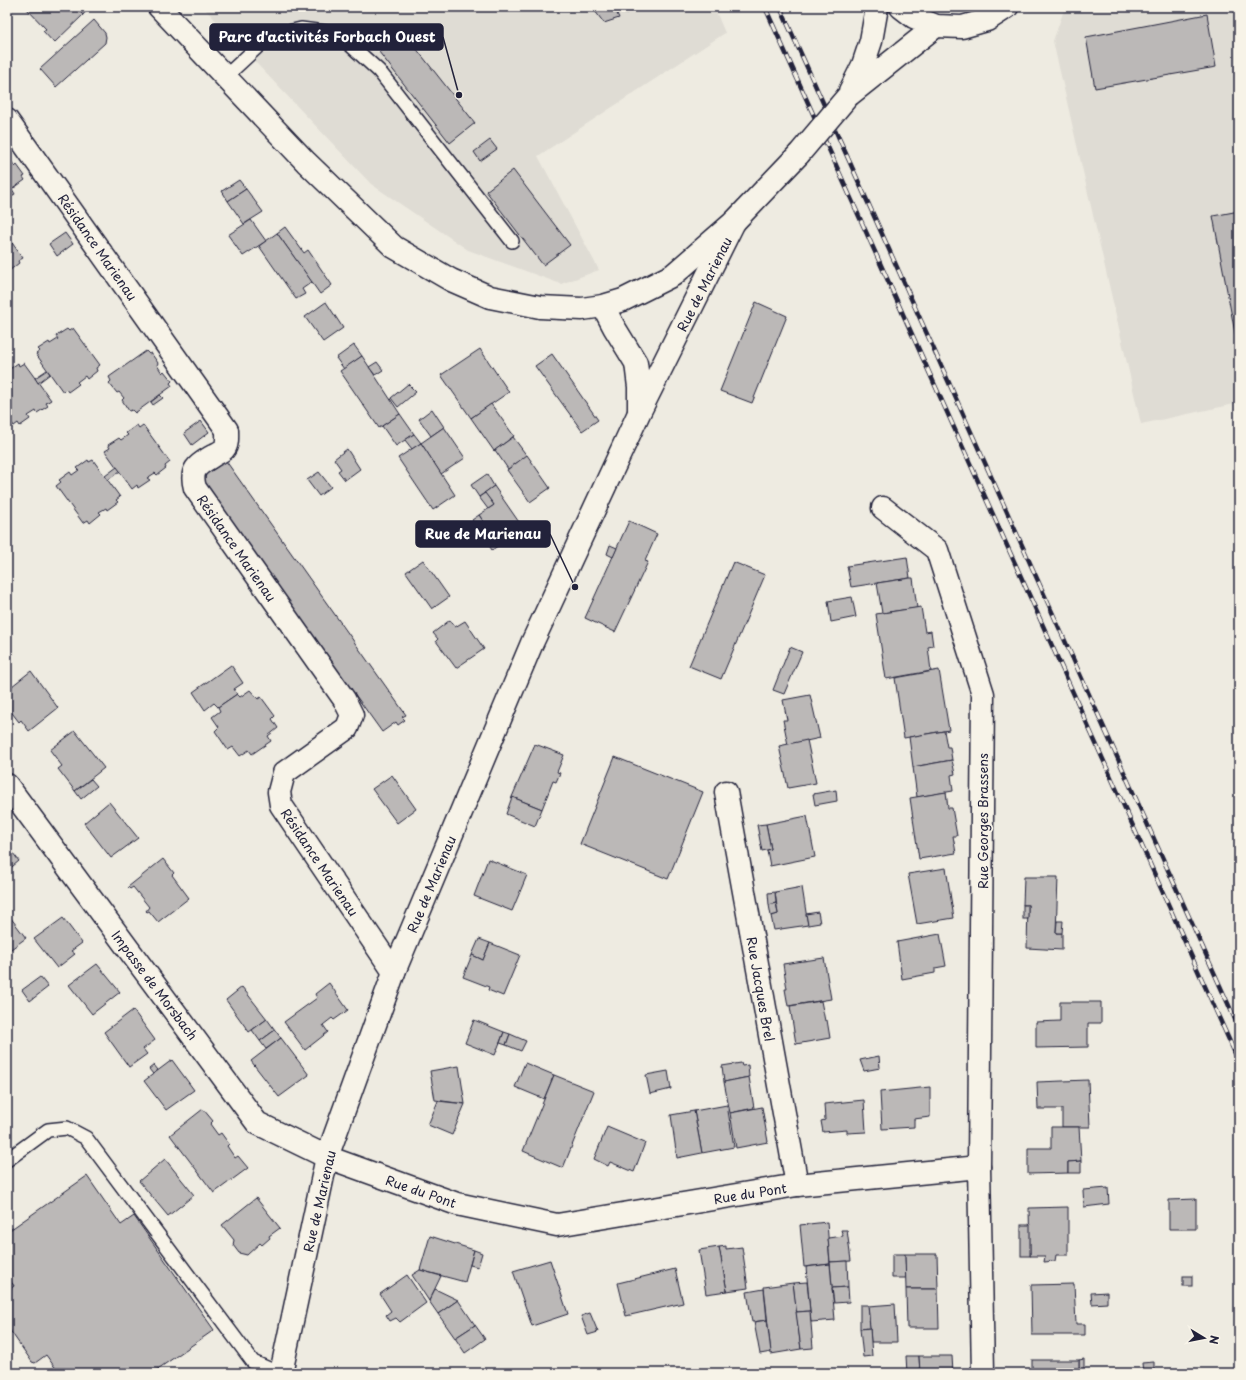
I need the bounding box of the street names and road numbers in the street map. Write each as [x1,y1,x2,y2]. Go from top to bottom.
street label: Résidance Marienau [54,190,142,304]
street label: Rue de Marienau [672,233,736,335]
street label: Résidance Marienau [193,491,281,605]
street label: Rue Georges Brassens [973,753,992,889]
street label: Résidance Marienau [277,804,363,920]
street label: Rue de Marienau [402,832,460,936]
street label: Impasse de Morsbach [107,926,203,1044]
street label: Rue Jacques Brel [742,935,780,1043]
street label: Rue de Marienau [298,1148,340,1254]
street label: Rue du Pont [383,1170,459,1212]
street label: Rue du Pont [712,1178,788,1208]

